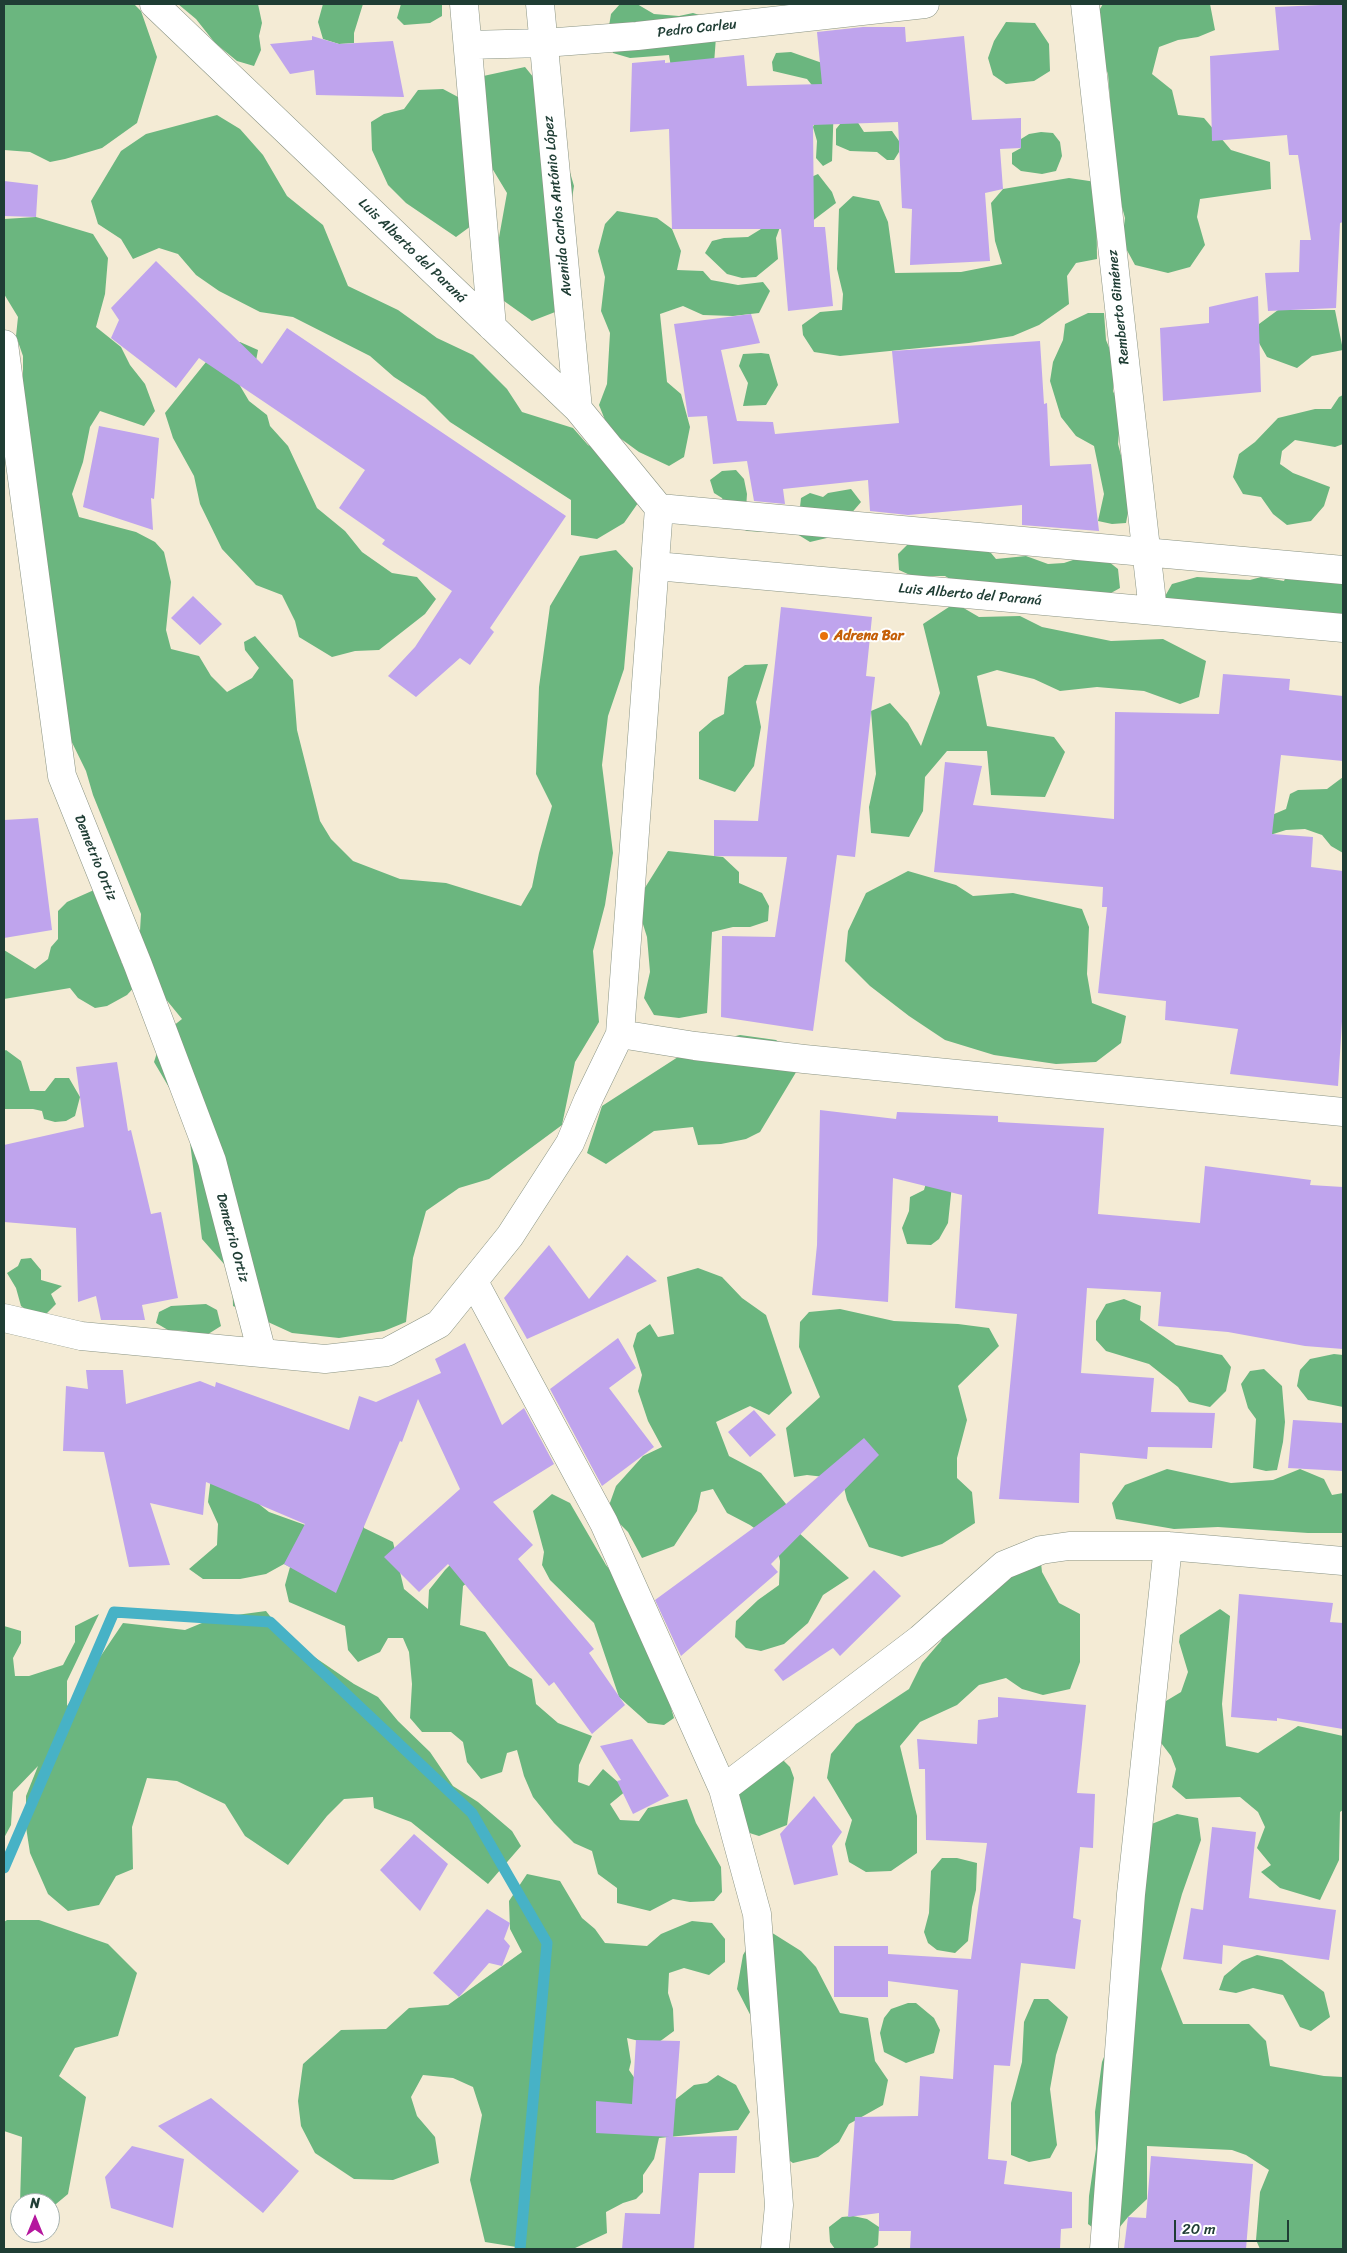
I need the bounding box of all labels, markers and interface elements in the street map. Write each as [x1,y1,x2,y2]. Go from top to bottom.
street label: Pedro Carleu [656,16,738,42]
street label: Avenida Carlos António López [540,115,576,297]
street label: Luis Alberto del Paraná [355,195,469,307]
street label: Remberto Giménez [1105,249,1133,365]
street label: Luis Alberto del Paraná [898,580,1042,610]
place label: Adrena Bar [834,628,903,644]
marker: Adrena Bar [818,630,830,642]
street label: Demetrio Ortiz [70,812,120,904]
street label: Demetrio Ortiz [212,1192,252,1284]
text: N [30,2191,40,2216]
north arrow [10,2193,60,2243]
scale bar [1177,2210,1292,2242]
text: 20 m [1182,2216,1216,2242]

